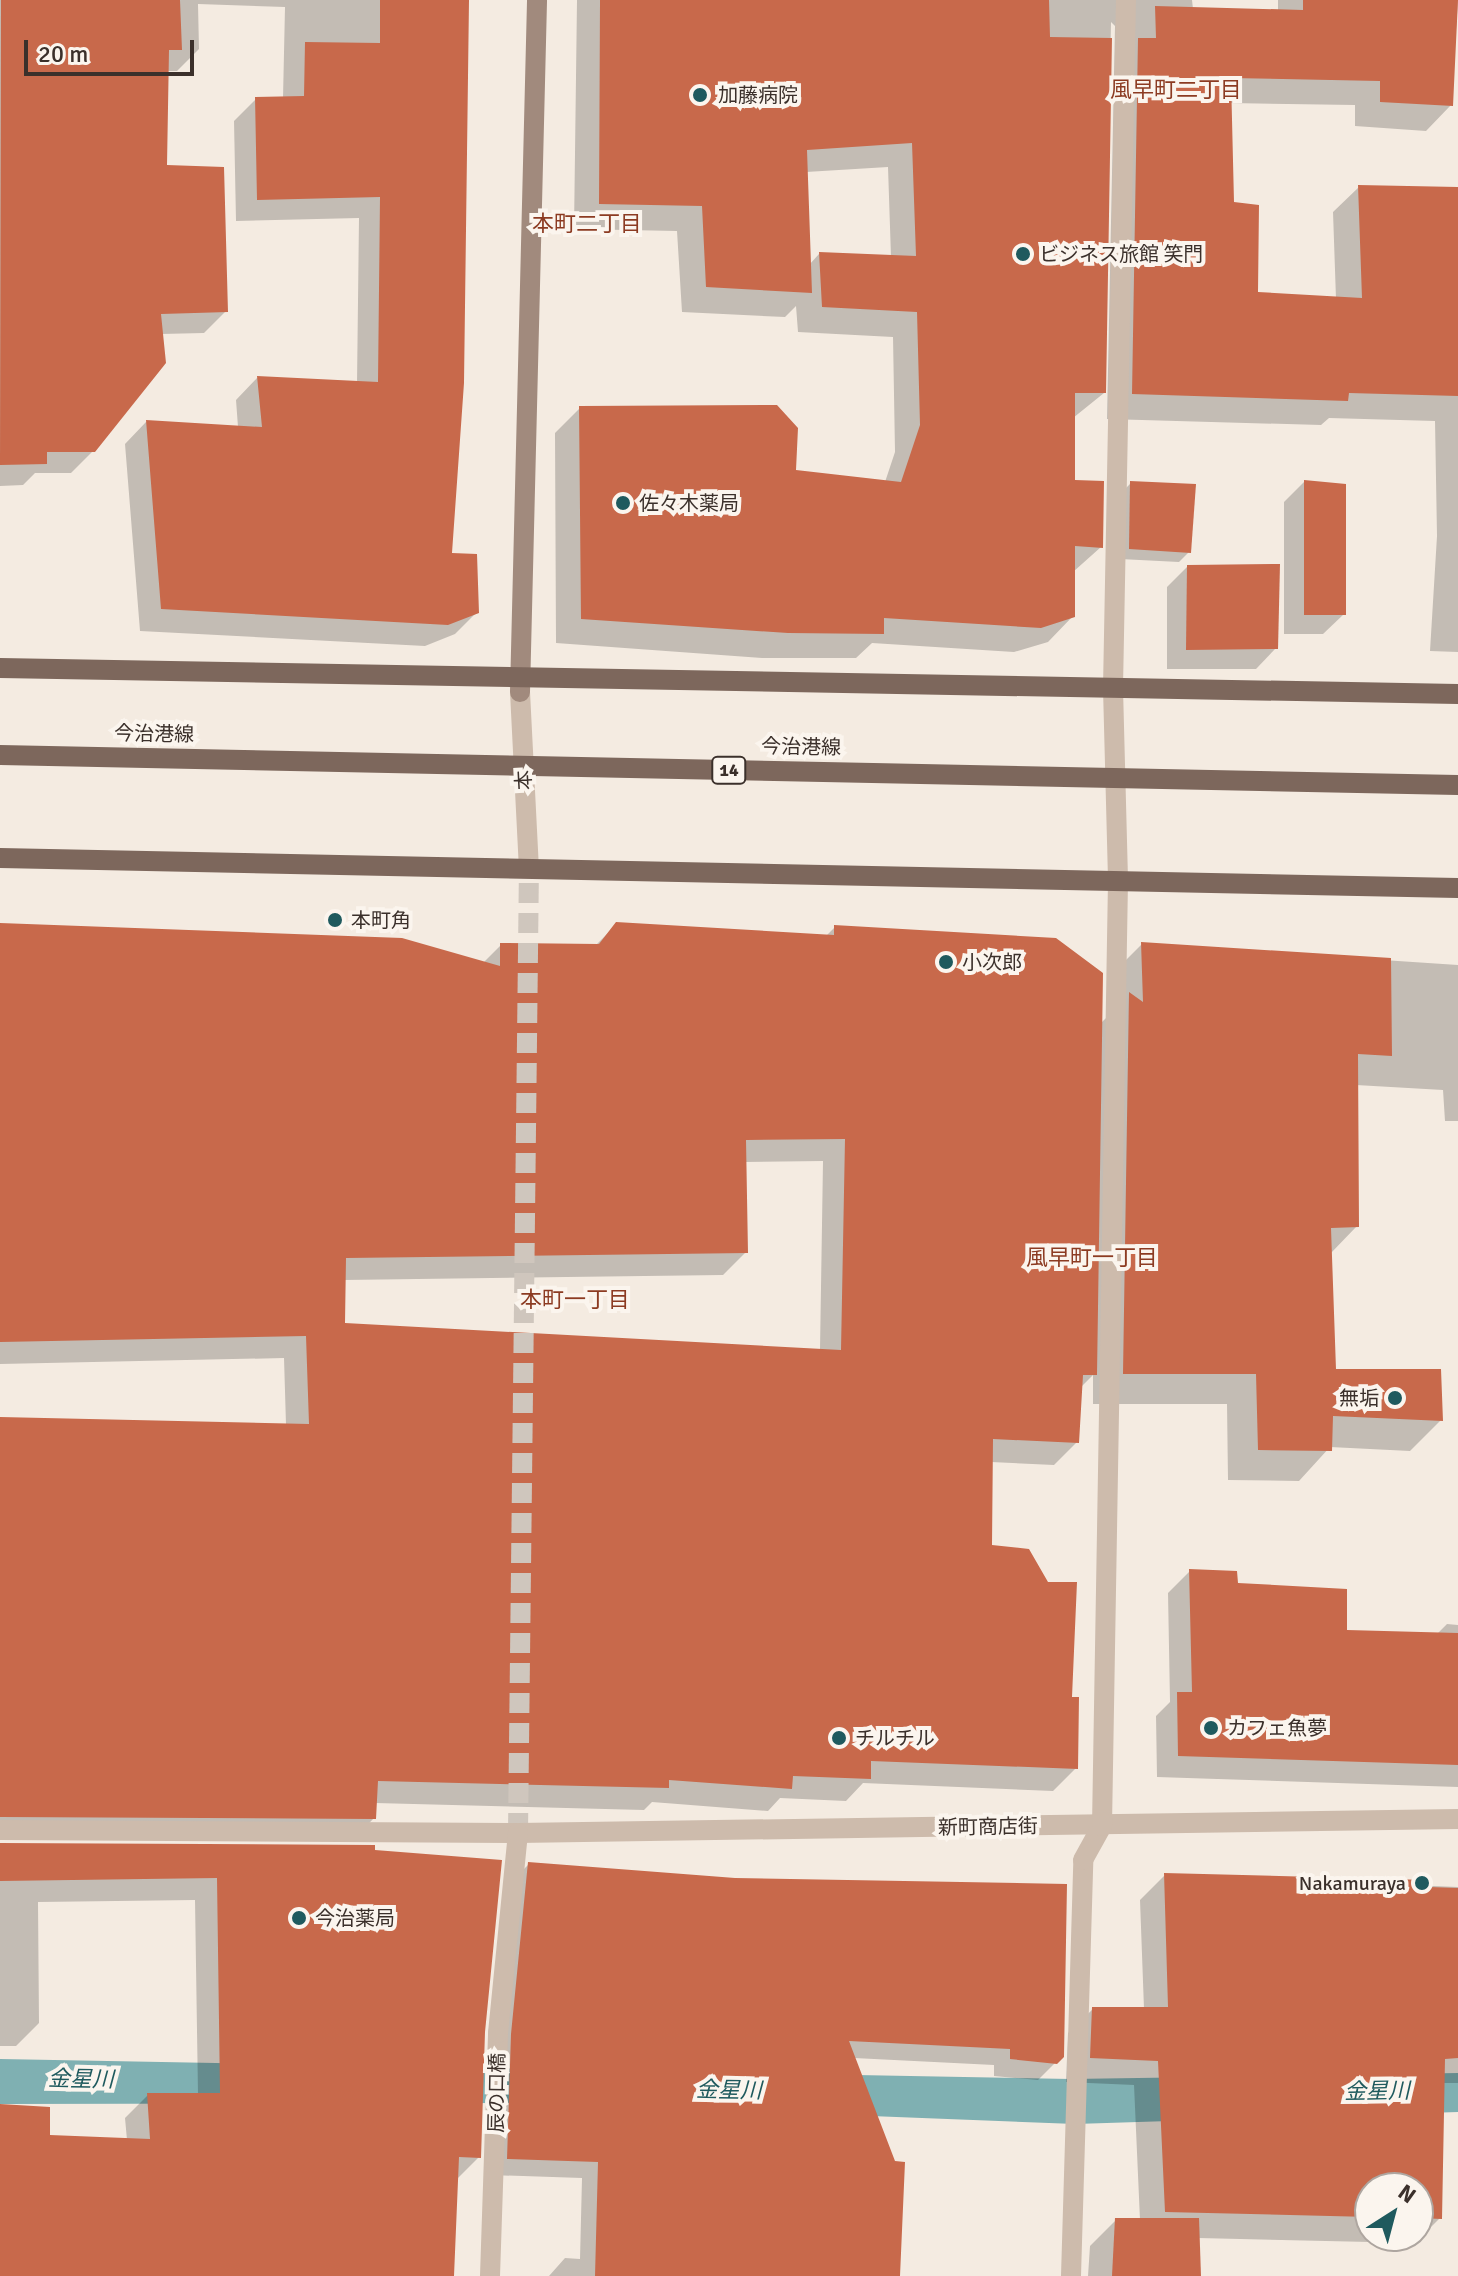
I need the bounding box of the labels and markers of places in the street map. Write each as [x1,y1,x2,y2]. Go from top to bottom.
place label: 加藤病院 [718,83,798,107]
marker: 加藤病院 [689,84,711,106]
place label: ビジネス旅館 笑門 [1039,242,1203,266]
marker: ビジネス旅館 笑門 [1014,245,1032,263]
place label: 佐々木薬局 [639,491,739,515]
marker: 佐々木薬局 [614,494,632,512]
place label: 本町角 [351,908,411,932]
marker: 本町角 [326,911,344,929]
place label: 小次郎 [962,950,1022,974]
marker: 小次郎 [937,953,955,971]
place label: 無垢 [1339,1386,1379,1410]
marker: 無垢 [1386,1389,1404,1407]
place label: カフェ魚夢 [1227,1716,1327,1740]
marker: カフェ魚夢 [1202,1719,1220,1737]
place label: チルチル [855,1726,935,1750]
marker: チルチル [830,1729,848,1747]
place label: Nakamuraya [1299,1871,1406,1895]
marker: Nakamuraya [1413,1874,1431,1892]
place label: 今治薬局 [315,1906,395,1930]
marker: 今治薬局 [290,1909,308,1927]

